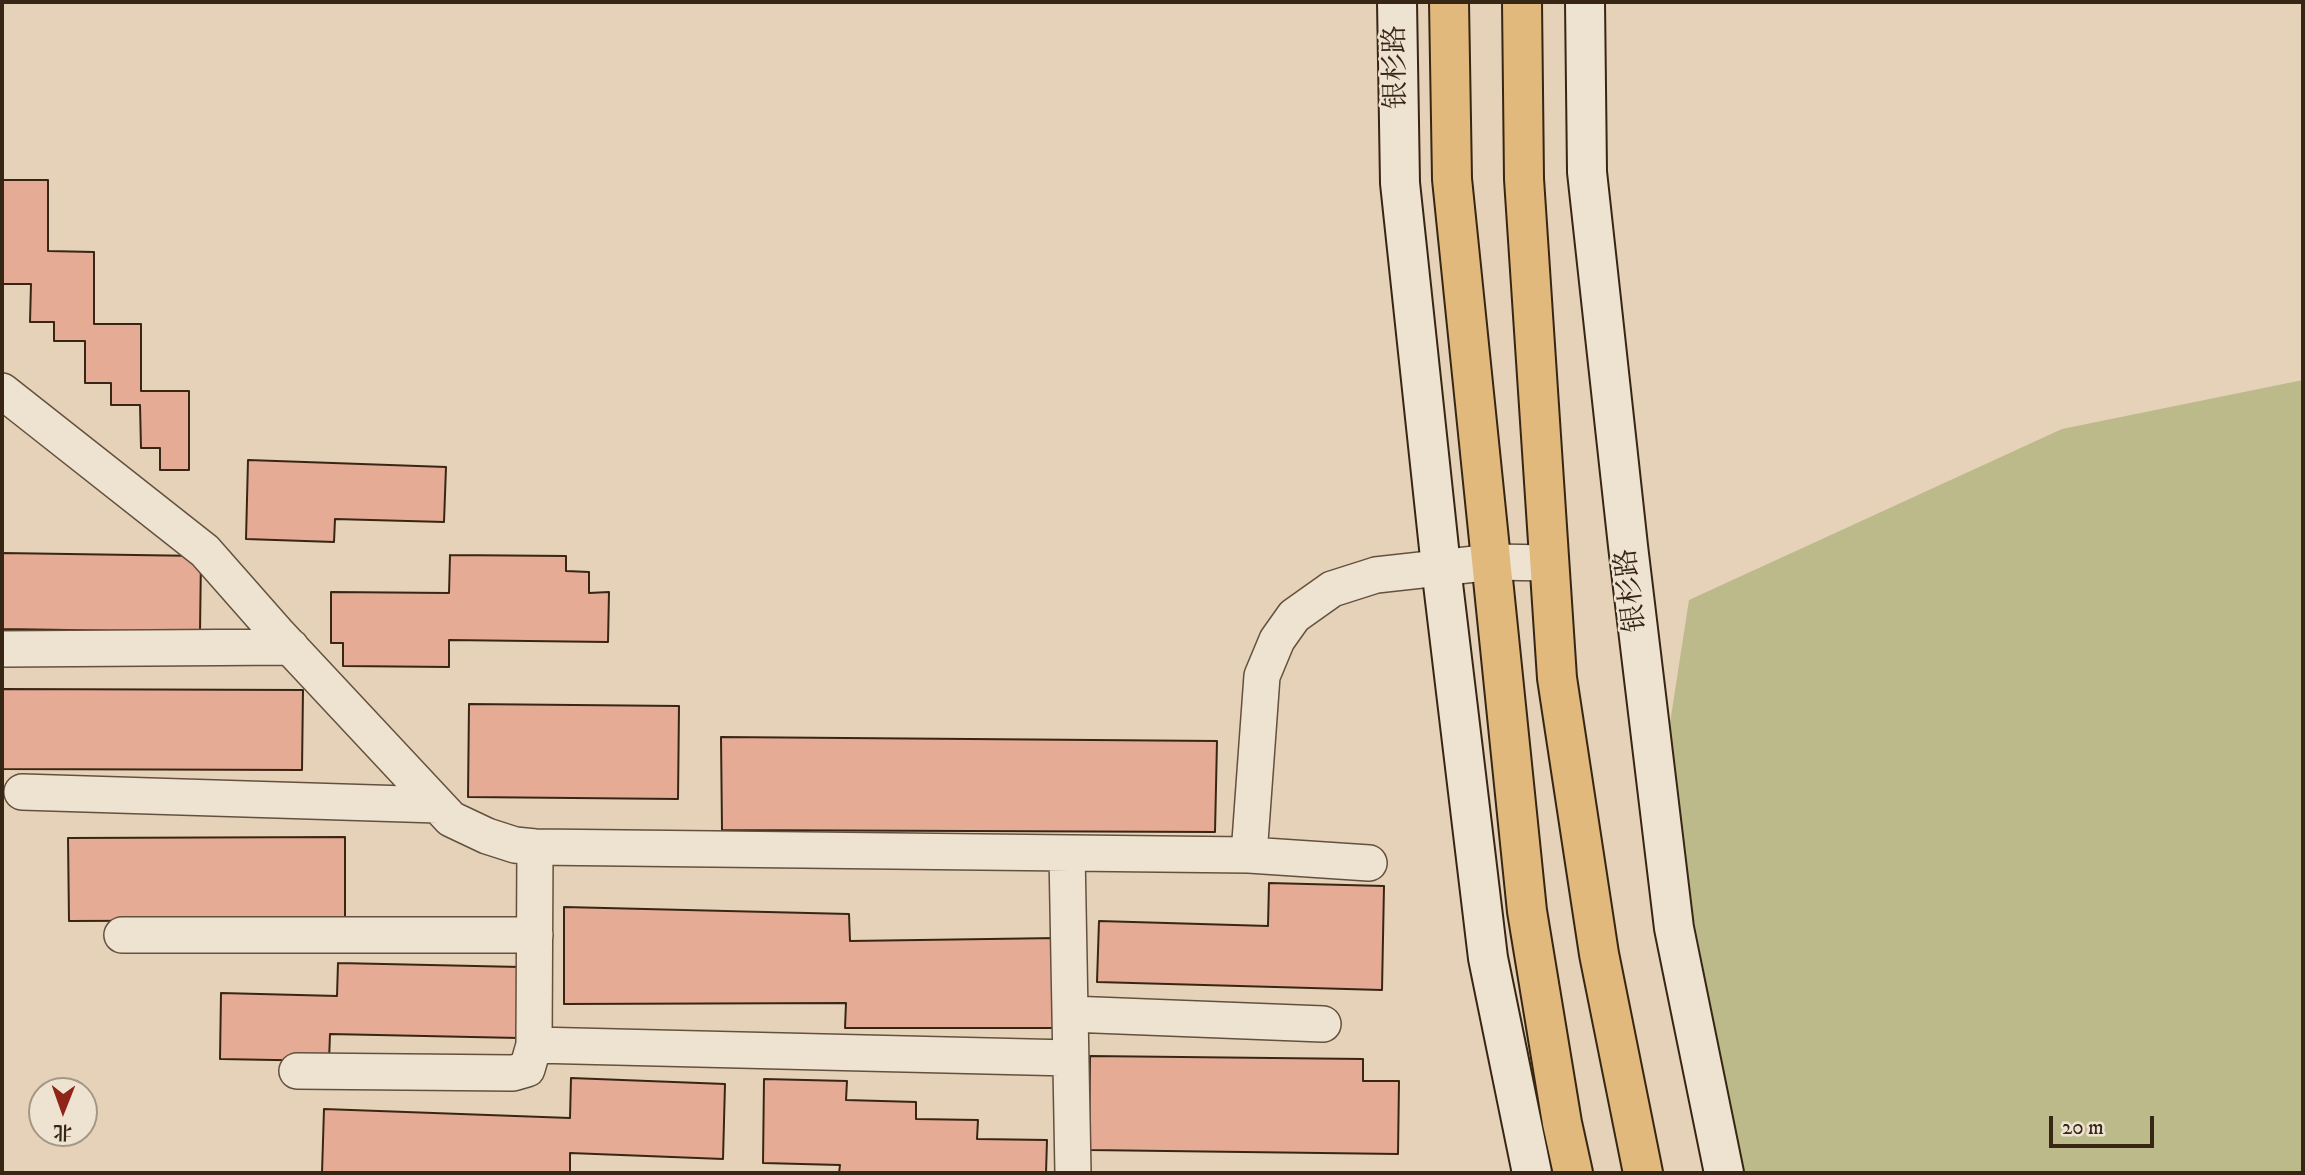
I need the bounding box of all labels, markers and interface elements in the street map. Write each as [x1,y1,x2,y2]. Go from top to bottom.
street label: 银杉路 [1380,25,1416,109]
street label: 银杉路 [1611,546,1655,634]
north arrow [28,1077,98,1147]
scale bar [2053,1102,2158,1146]
text: 20 m [2062,1115,2104,1141]
text: 北 [53,1120,72,1143]

